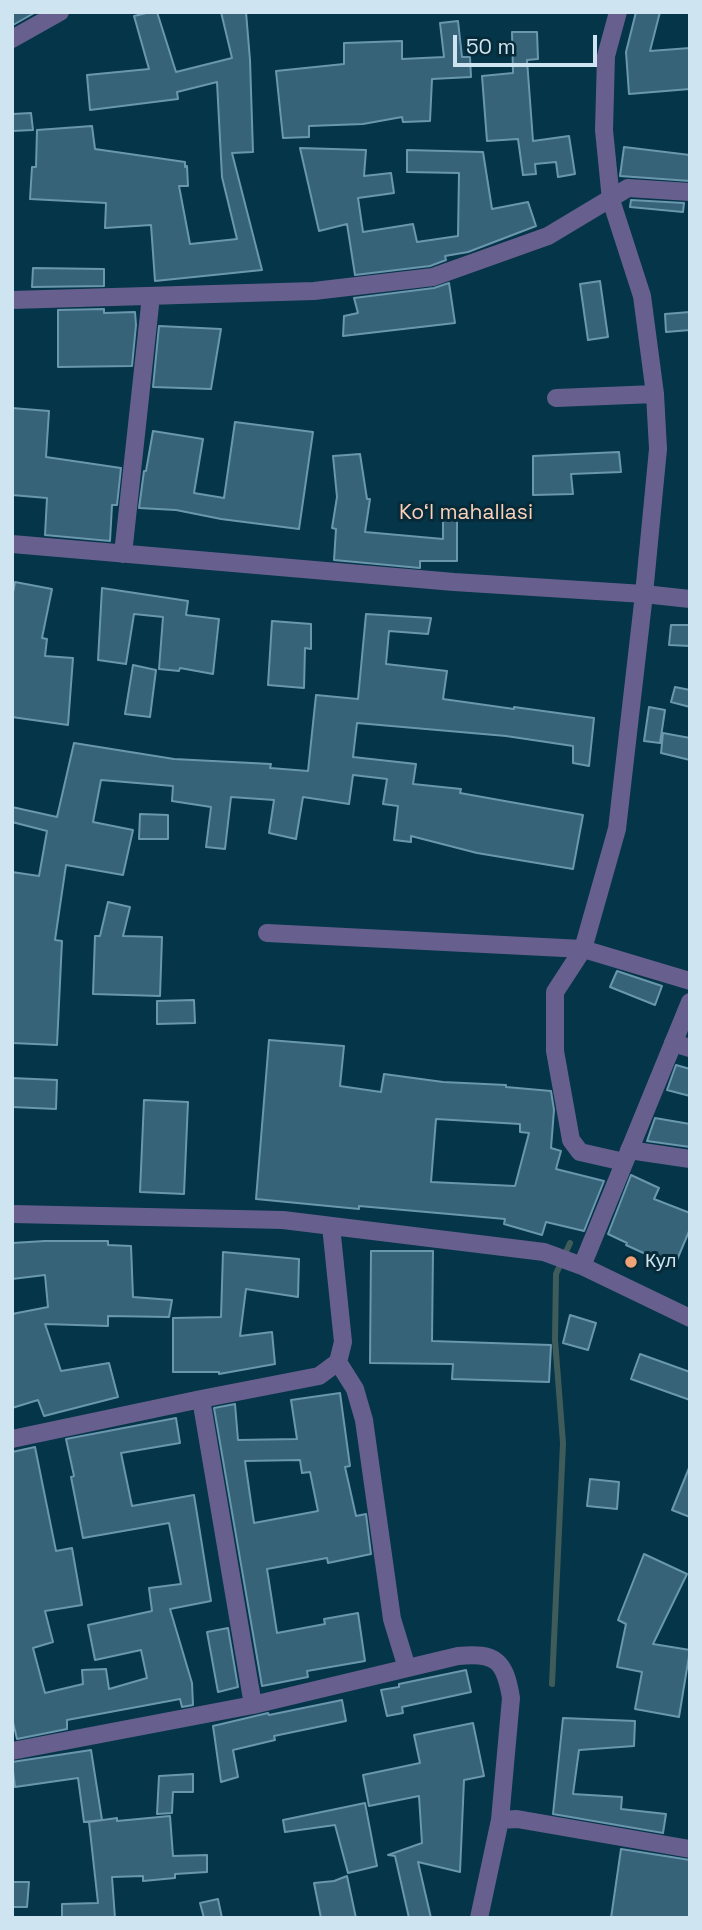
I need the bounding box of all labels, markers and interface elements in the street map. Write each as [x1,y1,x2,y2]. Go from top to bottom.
scale bar [457,21,600,65]
text: 50 m [466,33,516,60]
district label: Koʻl mahallasi [399,500,533,526]
place label: Кул [645,1251,676,1273]
marker: Кул [623,1254,639,1270]

